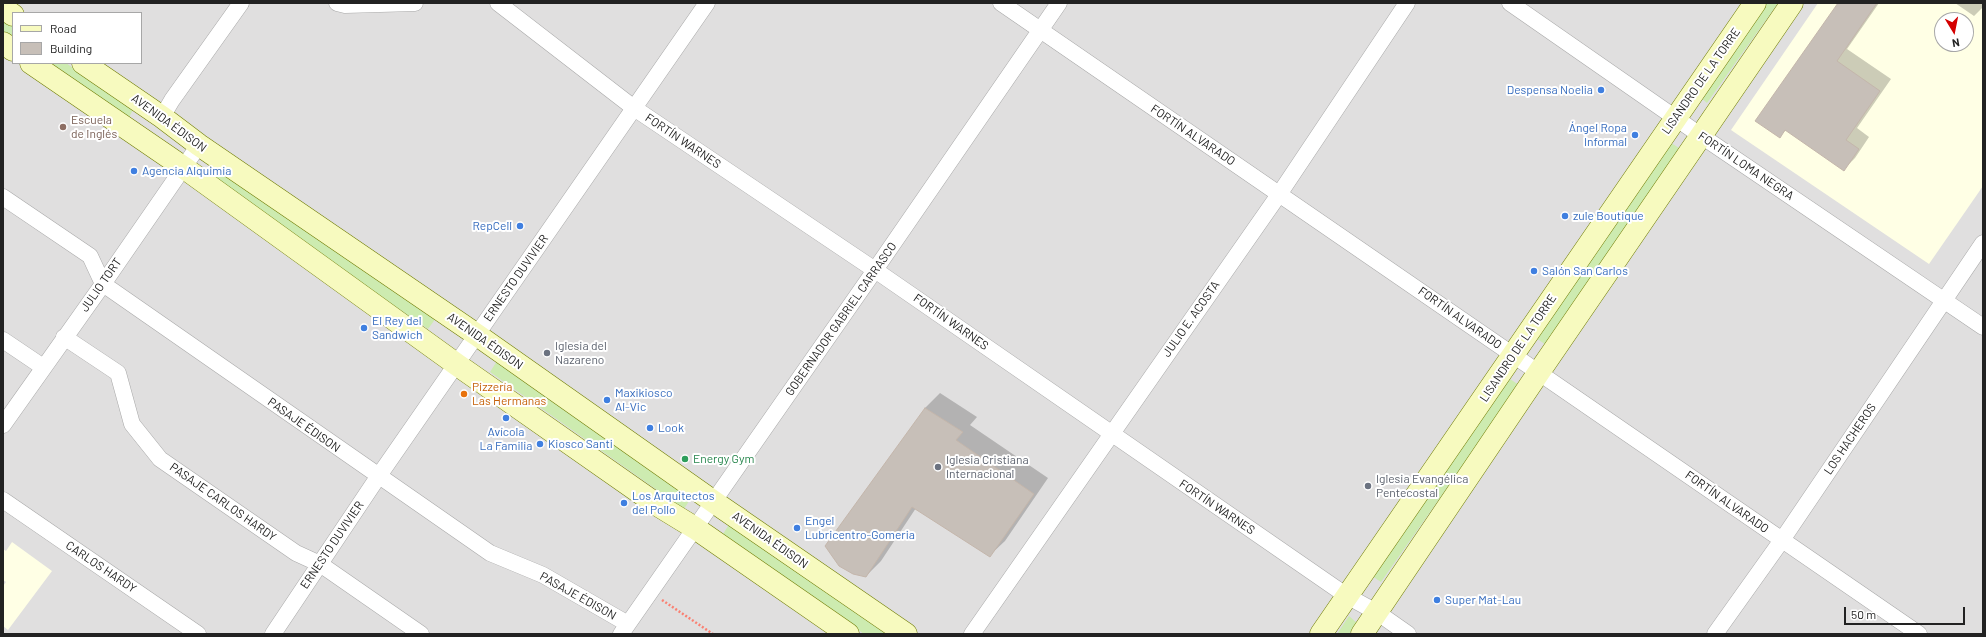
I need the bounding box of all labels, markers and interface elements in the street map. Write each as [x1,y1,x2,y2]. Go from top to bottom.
legend [12,12,142,64]
north arrow [1934,12,1974,52]
text: Road [50,21,77,35]
street label: LISANDRO DE LA TORRE [1659,25,1743,137]
text: N [1951,36,1961,50]
text: Building [50,41,92,55]
place label: Despensa Noelia [1507,83,1593,97]
marker: Despensa Noelia [1596,85,1606,95]
street label: AVENIDA ÉDISON [129,91,209,155]
street label: FORTÍN ALVARADO [1148,101,1238,169]
street label: FORTÍN WARNES [642,110,724,172]
place label: Escuela de Inglés [71,113,117,141]
place label: Ángel Ropa Informal [1569,121,1627,149]
marker: Escuela de Inglés [58,122,68,132]
street label: FORTÍN LOMA NEGRA [1695,129,1797,203]
marker: Ángel Ropa Informal [1630,130,1640,140]
place label: Agencia Alquimia [142,164,231,178]
marker: Agencia Alquimia [129,166,139,176]
place label: zule Boutique [1573,209,1644,223]
marker: zule Boutique [1560,211,1570,221]
place label: RepCell [472,219,512,233]
marker: RepCell [515,221,525,231]
street label: ERNESTO DUVIVIER [481,232,551,324]
street label: GOBERNADOR GABRIEL CARRASCO [782,239,900,399]
street label: JULIO TORT [77,255,125,315]
place label: Salón San Carlos [1542,264,1628,278]
marker: Salón San Carlos [1529,266,1539,276]
street label: JULIO E. ACOSTA [1159,278,1223,360]
street label: FORTÍN ALVARADO [1415,284,1505,352]
street label: FORTÍN WARNES [911,291,991,353]
street label: LISANDRO DE LA TORRE [1477,292,1559,404]
street label: AVENIDA ÉDISON [444,309,526,373]
place label: El Rey del Sandwich [372,314,422,342]
marker: El Rey del Sandwich [359,323,369,333]
place label: Iglesia del Nazareno [555,339,607,367]
marker: Iglesia del Nazareno [542,348,552,358]
place label: Pizzería Las Hermanas [472,380,546,408]
place label: Maxikiosco Al-Vic [615,386,673,414]
marker: Pizzería Las Hermanas [459,389,469,399]
street label: PASAJE ÉDISON [265,395,343,455]
marker: Maxikiosco Al-Vic [602,395,612,405]
street label: LOS HACHEROS [1821,401,1879,477]
marker: Avícola La Familia [501,413,511,423]
place label: Look [658,421,684,435]
marker: Look [645,423,655,433]
place label: Avícola La Familia [480,425,532,453]
place label: Kiosco Santi [548,437,613,451]
marker: Kiosco Santi [535,439,545,449]
place label: Energy Gym [693,452,754,466]
place label: Iglesia Cristiana Internacional [946,453,1029,481]
marker: Energy Gym [680,454,690,464]
street label: PASAJE CARLOS HARDY [167,460,279,544]
marker: Iglesia Cristiana Internacional [933,462,943,472]
street label: FORTÍN ALVARADO [1682,468,1772,536]
place label: Iglesia Evangélica Pentecostal [1376,472,1468,500]
street label: FORTÍN WARNES [1176,476,1258,538]
marker: Iglesia Evangélica Pentecostal [1363,481,1373,491]
place label: Los Arquitectos del Pollo [632,489,714,517]
street label: ERNESTO DUVIVIER [297,498,367,592]
marker: Los Arquitectos del Pollo [619,498,629,508]
street label: AVENIDA ÉDISON [729,508,811,572]
place label: Engel Lubricentro-Gomeria [805,514,915,542]
marker: Engel Lubricentro-Gomeria [792,523,802,533]
street label: CARLOS HARDY [63,538,139,596]
street label: PASAJE ÉDISON [537,569,619,623]
place label: Super Mat-Lau [1445,593,1521,607]
marker: Super Mat-Lau [1432,595,1442,605]
scale bar [1846,599,1967,625]
text: 50 m [1851,607,1876,621]

